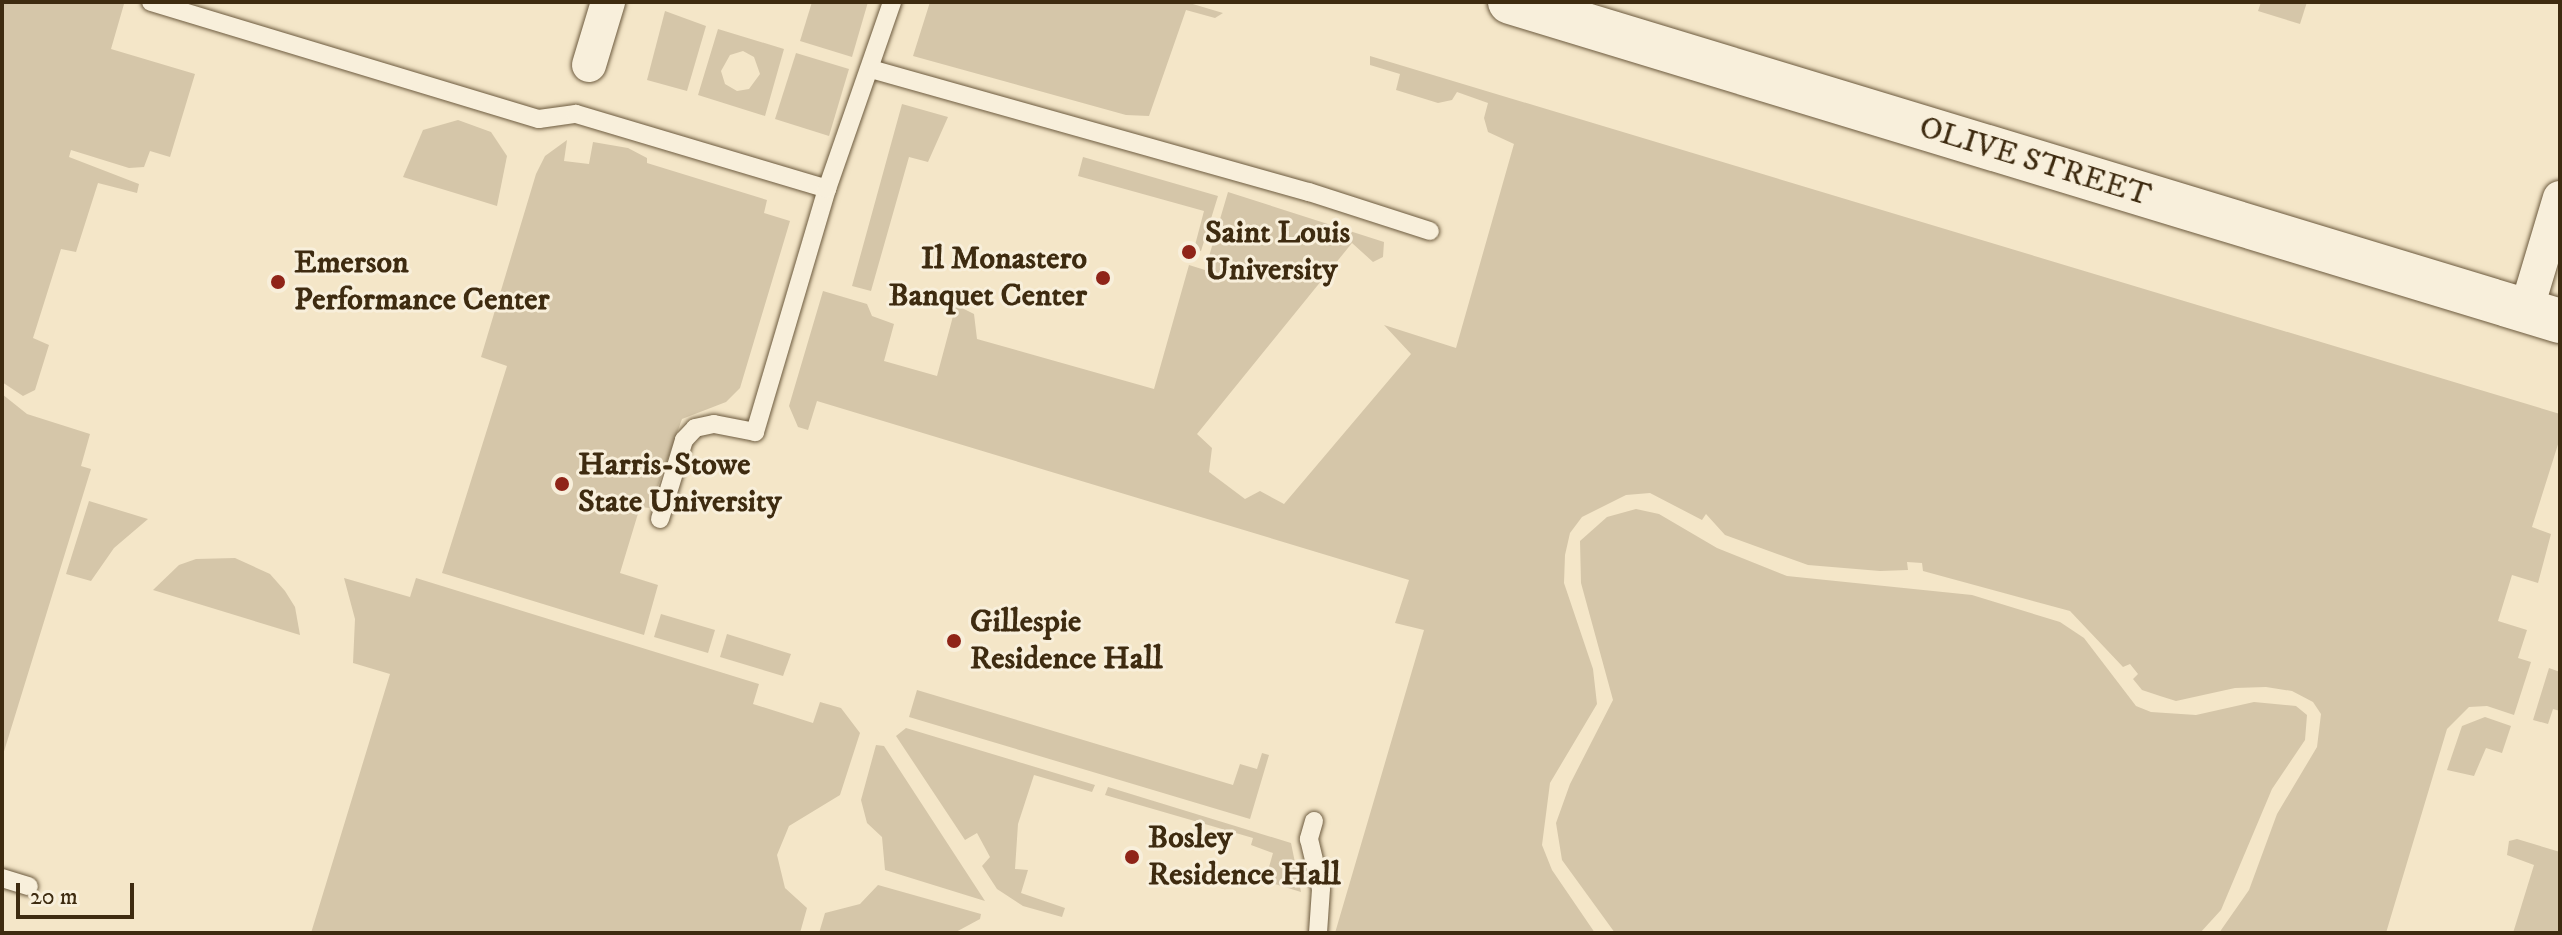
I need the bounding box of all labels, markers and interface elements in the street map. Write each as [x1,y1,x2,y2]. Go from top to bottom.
street label: OLIVE STREET [1915,109,2155,215]
place label: Saint Louis University [1205,215,1350,290]
place label: Il Monastero Banquet Center [888,241,1087,316]
marker: Saint Louis University [1180,243,1198,261]
place label: Emerson Performance Center [294,245,549,320]
marker: Il Monastero Banquet Center [1094,269,1112,287]
marker: Emerson Performance Center [269,273,287,291]
place label: Harris-Stowe State University [578,447,781,522]
marker: Harris-Stowe State University [553,475,571,493]
place label: Gillespie Residence Hall [970,604,1163,679]
marker: Gillespie Residence Hall [945,632,963,650]
place label: Bosley Residence Hall [1148,820,1341,895]
marker: Bosley Residence Hall [1123,848,1141,866]
scale bar [20,867,138,917]
text: 20 m [30,882,78,912]

